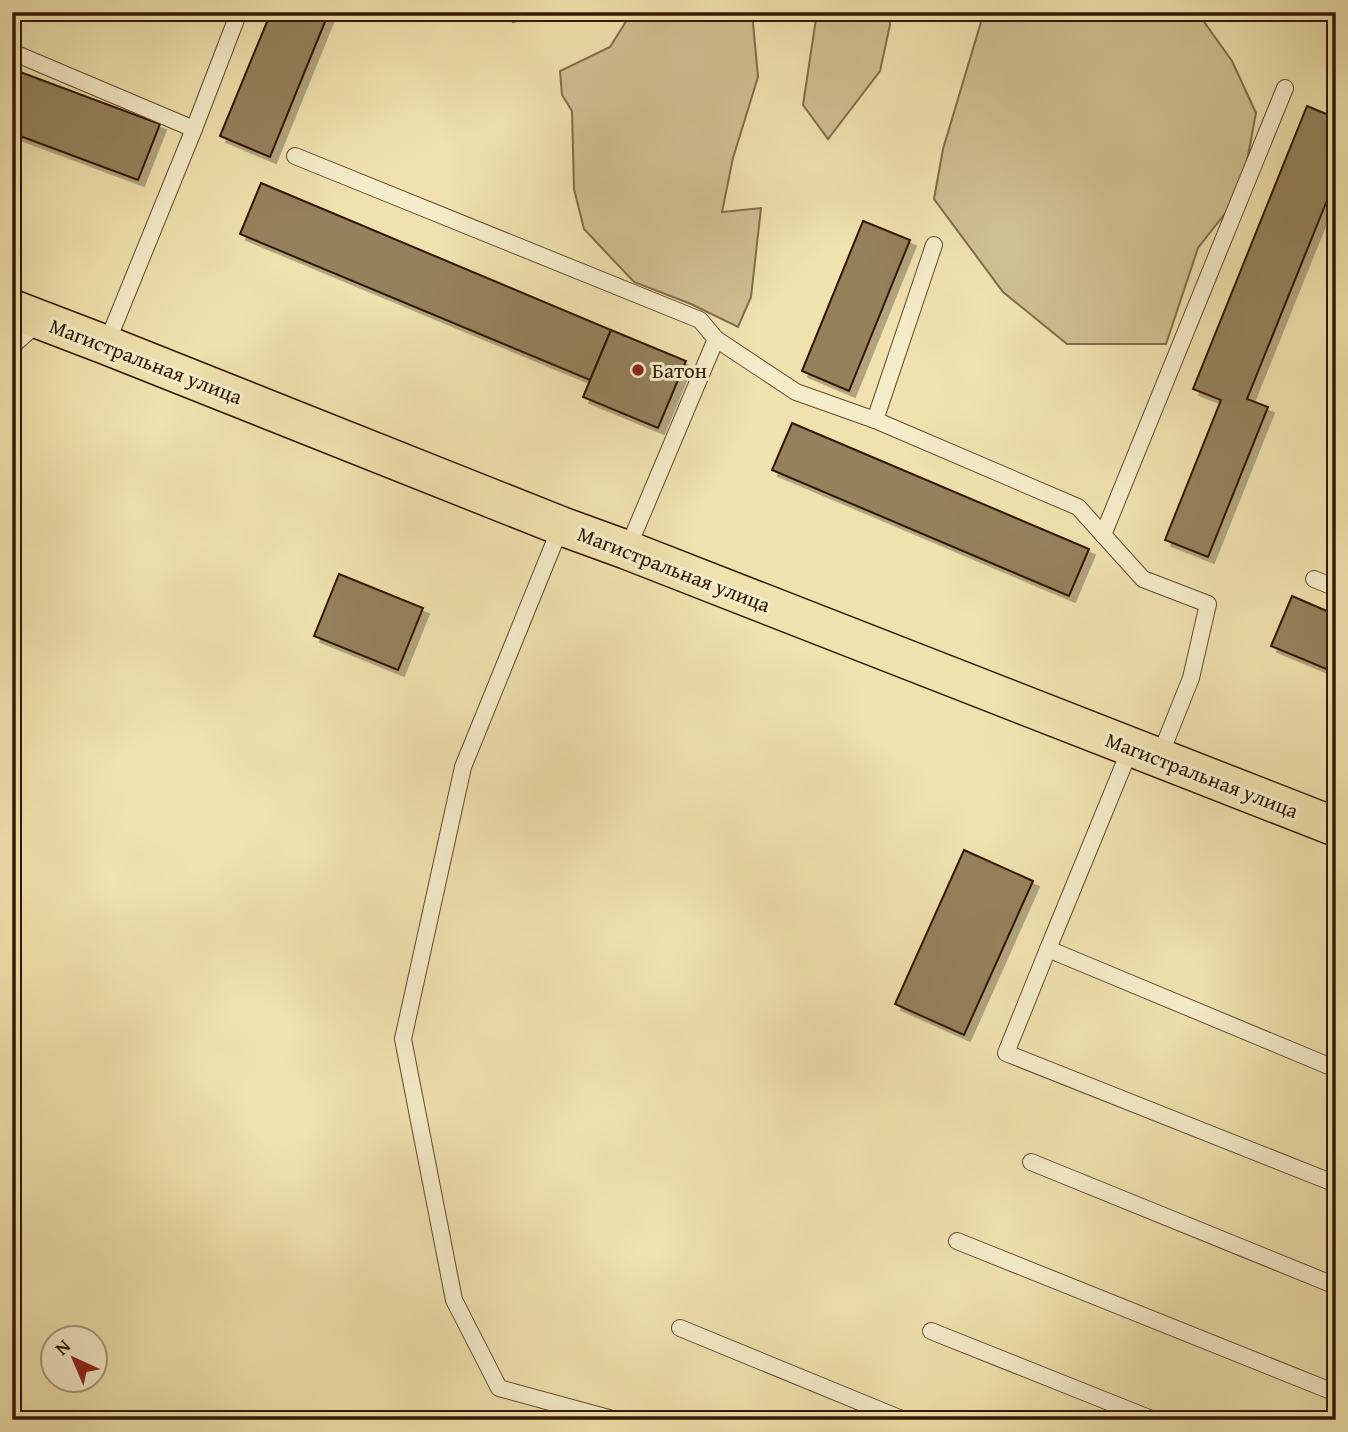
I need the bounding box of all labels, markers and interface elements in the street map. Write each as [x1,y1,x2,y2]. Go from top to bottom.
street label: Магистральная улица [45,310,247,412]
place label: Батон [652,355,707,386]
marker: Батон [630,362,646,378]
street label: Магистральная улица [573,518,775,620]
street label: Магистральная улица [1101,724,1303,826]
north arrow [38,1324,108,1394]
text: N [48,1332,77,1361]

